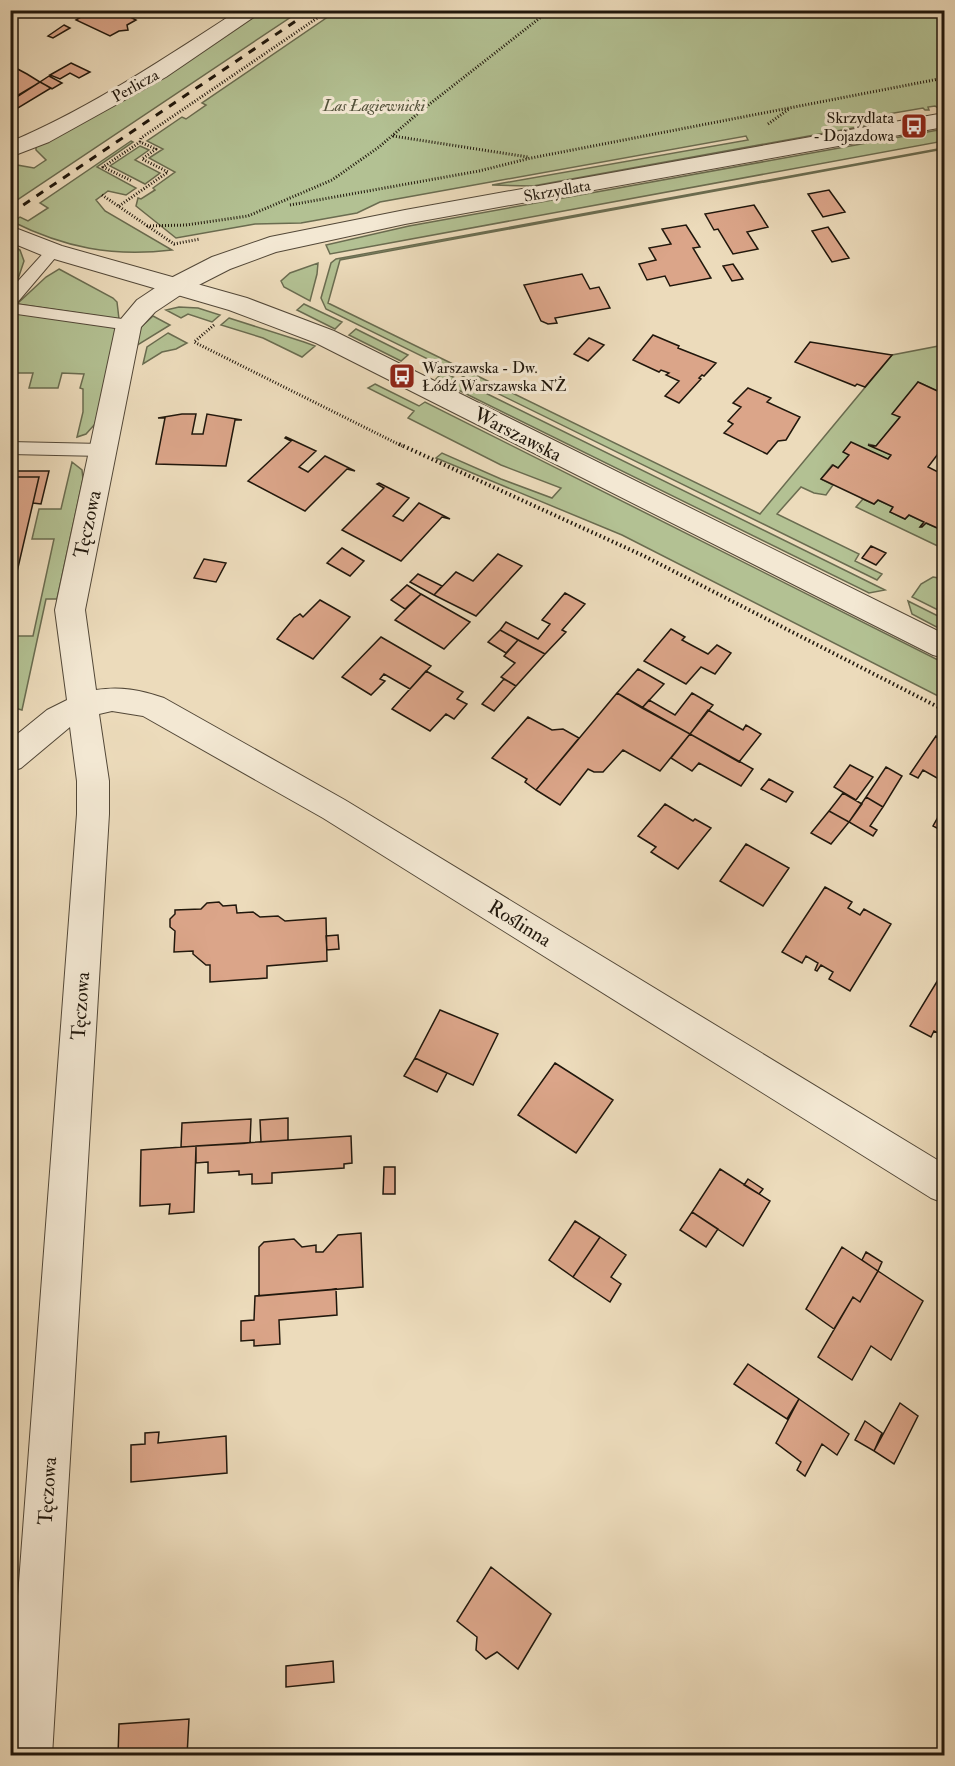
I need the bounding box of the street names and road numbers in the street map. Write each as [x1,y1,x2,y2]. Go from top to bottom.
street label: Perlicza [109,65,163,107]
street label: Skrzydlata [522,175,593,207]
street label: Warszawska [469,401,567,468]
street label: Tęczowa [68,487,107,560]
street label: Roślinna [483,894,557,953]
street label: Tęczowa [66,970,95,1041]
street label: Tęczowa [33,1455,62,1526]

